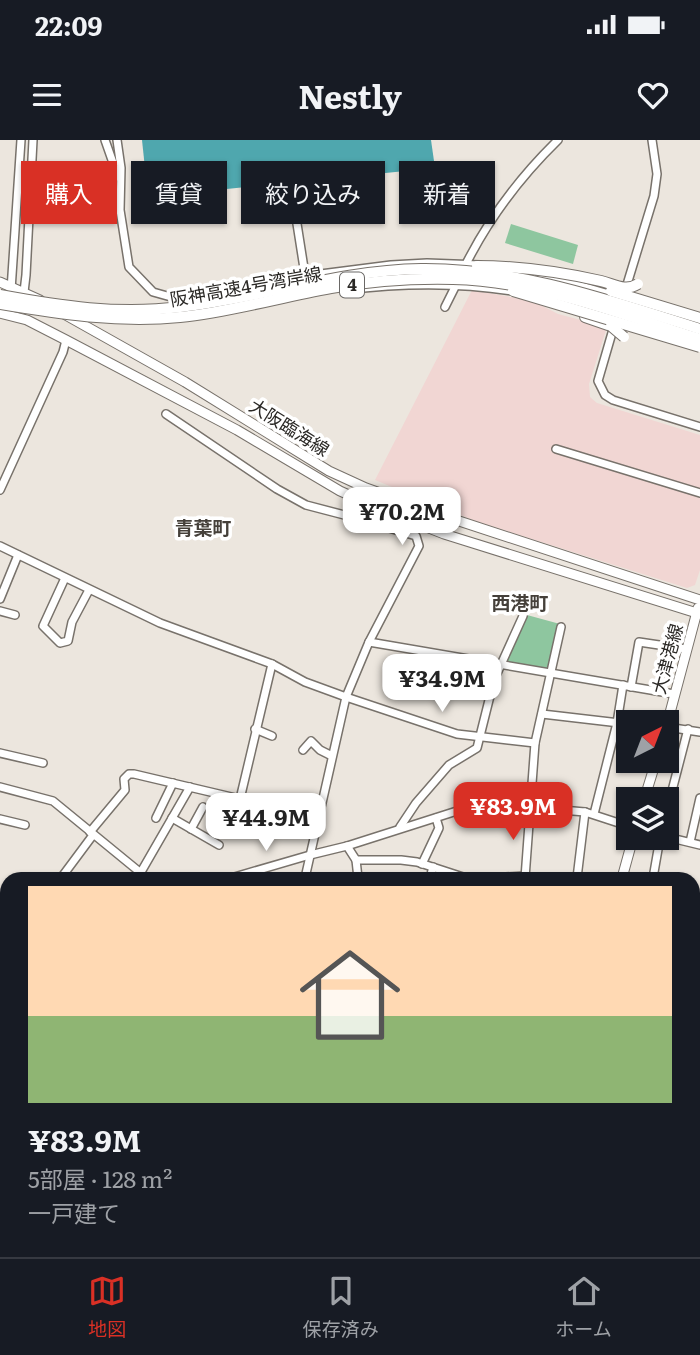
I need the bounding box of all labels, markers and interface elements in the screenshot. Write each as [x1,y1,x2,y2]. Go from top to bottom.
text: 22:09 [35,5,102,44]
text: Nestly [298,71,402,119]
icon: menu [28,76,66,114]
icon: heart [634,76,672,114]
chip: 購入 [21,161,117,224]
chip: 賃貸 [131,161,227,224]
chip: 絞り込み [241,161,385,224]
chip: 新着 [399,161,495,224]
street label: 阪神高速4号湾岸線 [168,259,324,312]
road number: 4 [340,272,364,298]
street label: 大阪臨海線 [244,391,335,462]
pin: ¥70.2M [345,488,459,547]
text: ¥70.2M [359,493,445,527]
district label: 青葉町 [174,513,232,541]
district label: 西港町 [491,588,549,616]
street label: 大津港線 [644,620,689,697]
pin: ¥34.9M [385,654,499,714]
text: ¥34.9M [398,660,486,694]
north arrow [616,710,679,774]
map controls [616,710,679,850]
pin: ¥83.9M [456,782,570,842]
button: layers [616,787,679,850]
text: ¥83.9M [470,788,556,822]
pin: ¥44.9M [209,794,323,853]
text: ¥44.9M [222,799,310,833]
icon: home [287,932,413,1058]
text: ¥83.9M [28,1117,141,1161]
text: 5部屋 · 128 m² [28,1161,172,1195]
text: 一戸建て [28,1195,120,1229]
tab: 地図 [88,1272,126,1342]
tab: 保存済み [303,1272,379,1342]
tab: ホーム [555,1272,612,1342]

